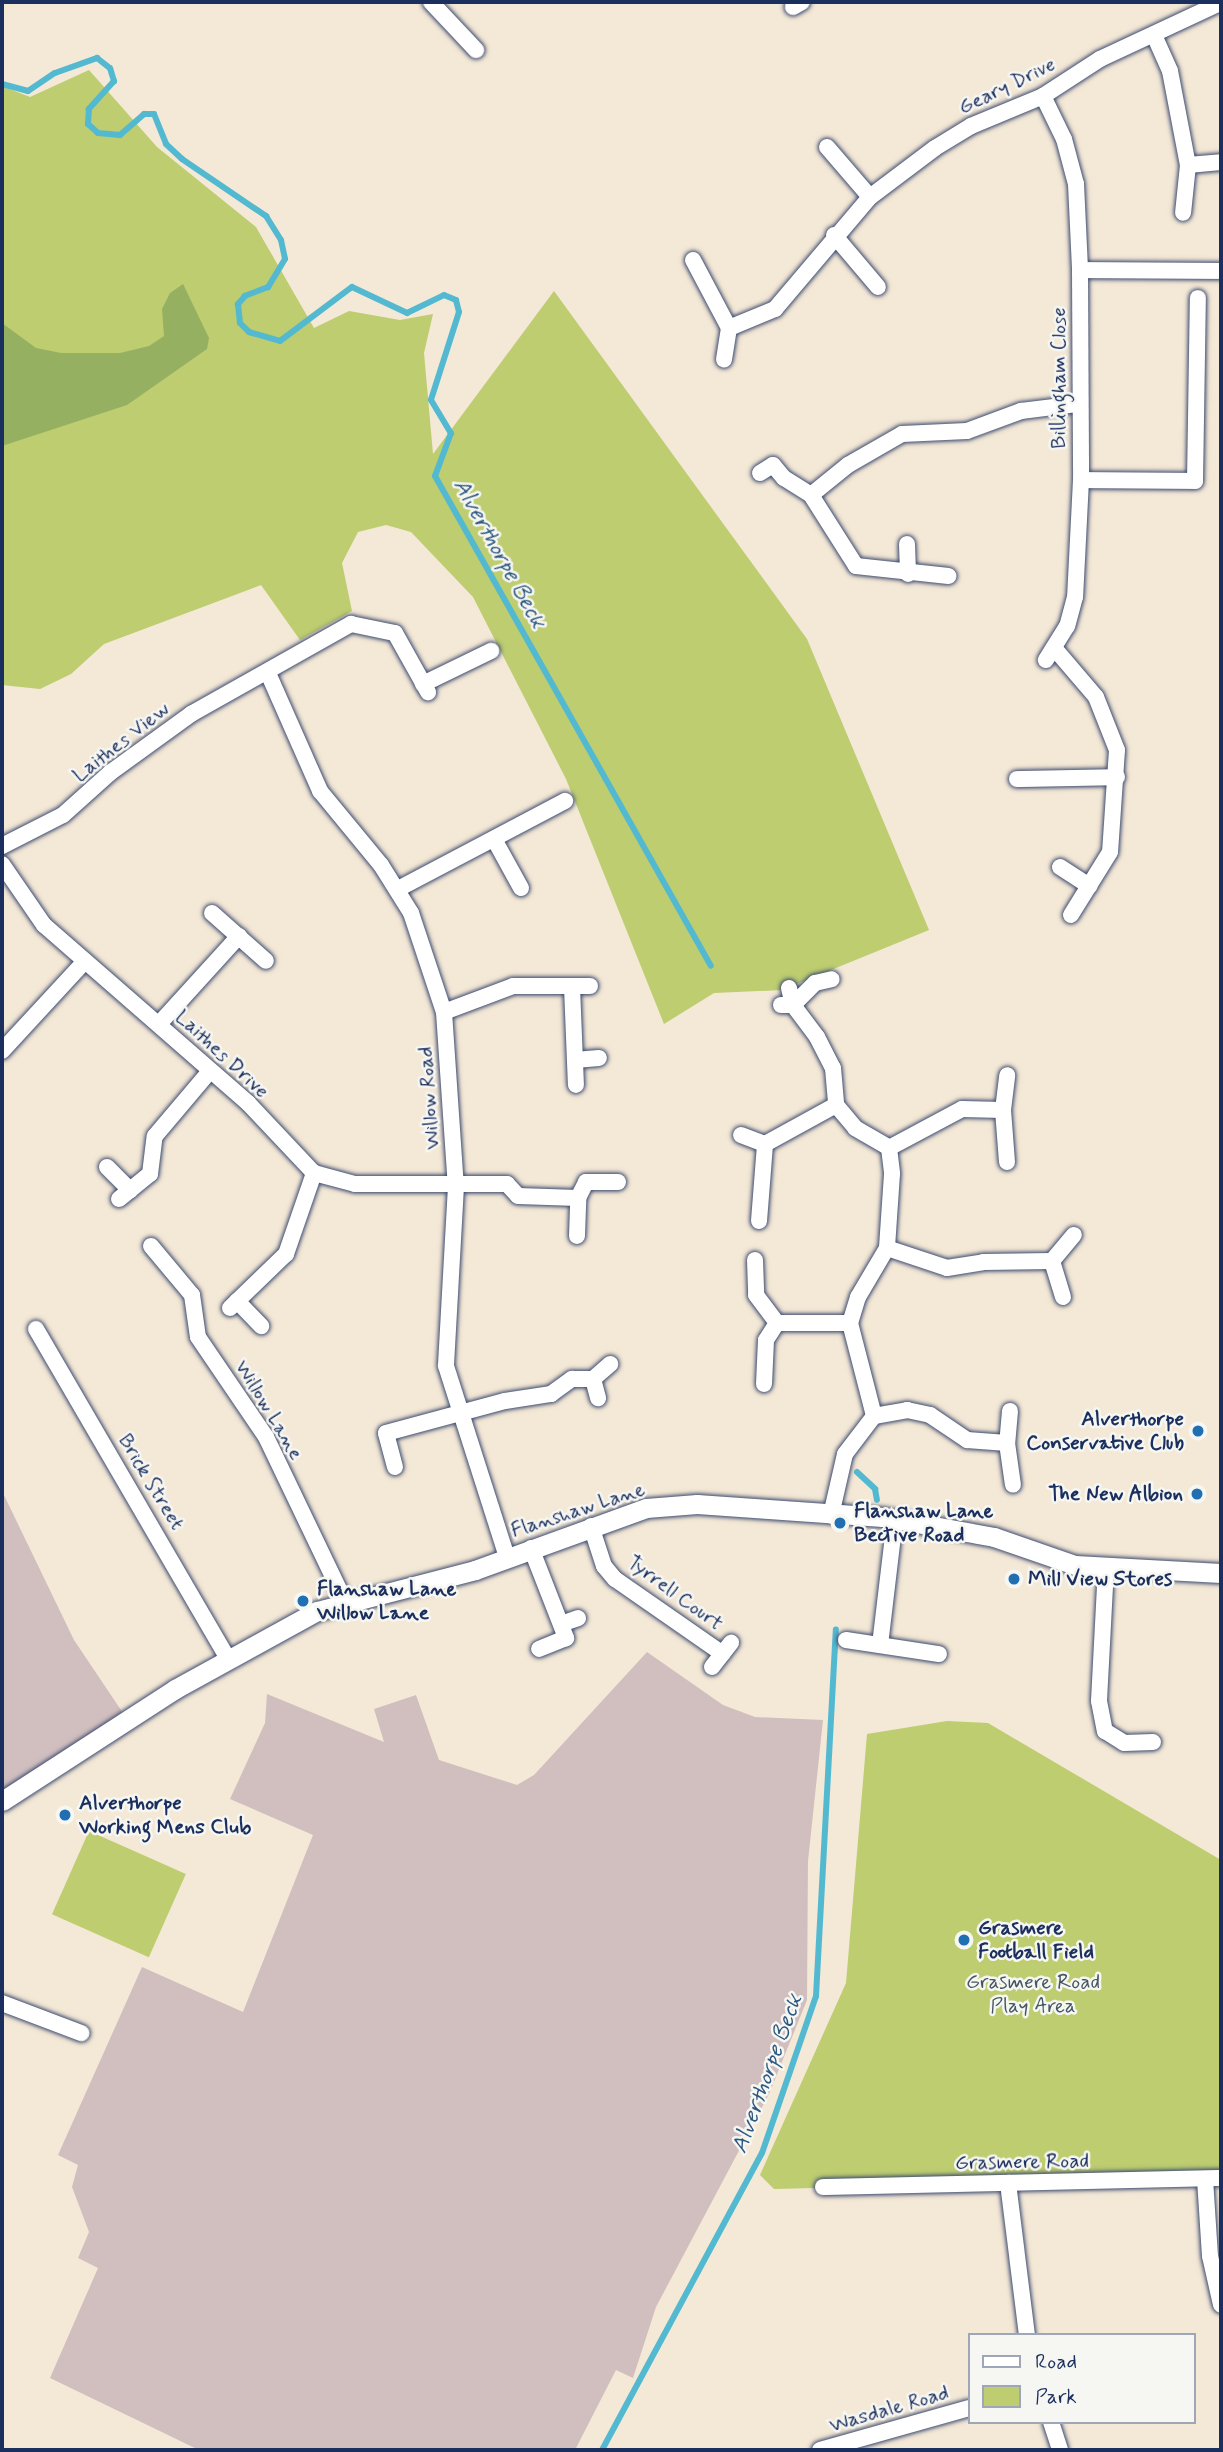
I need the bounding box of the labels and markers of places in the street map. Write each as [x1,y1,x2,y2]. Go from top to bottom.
place label: Alverthorpe Conservative Club [1020,1406,1184,1456]
marker: Alverthorpe Conservative Club [1190,1423,1206,1439]
place label: The New Albion [1042,1481,1183,1507]
marker: The New Albion [1189,1486,1205,1502]
place label: Flanshaw Lane Bective Road [854,1498,991,1548]
marker: Flanshaw Lane Bective Road [832,1515,848,1531]
place label: Mill View Stores [1028,1566,1170,1592]
marker: Mill View Stores [1006,1571,1022,1587]
place label: Flanshaw Lane Willow Lane [317,1576,454,1626]
marker: Flanshaw Lane Willow Lane [295,1593,311,1609]
place label: Alverthorpe Working Mens Club [79,1790,253,1840]
marker: Alverthorpe Working Mens Club [57,1807,73,1823]
place label: Grasmere Football Field [978,1915,1094,1965]
marker: Grasmere Football Field [956,1932,972,1948]

